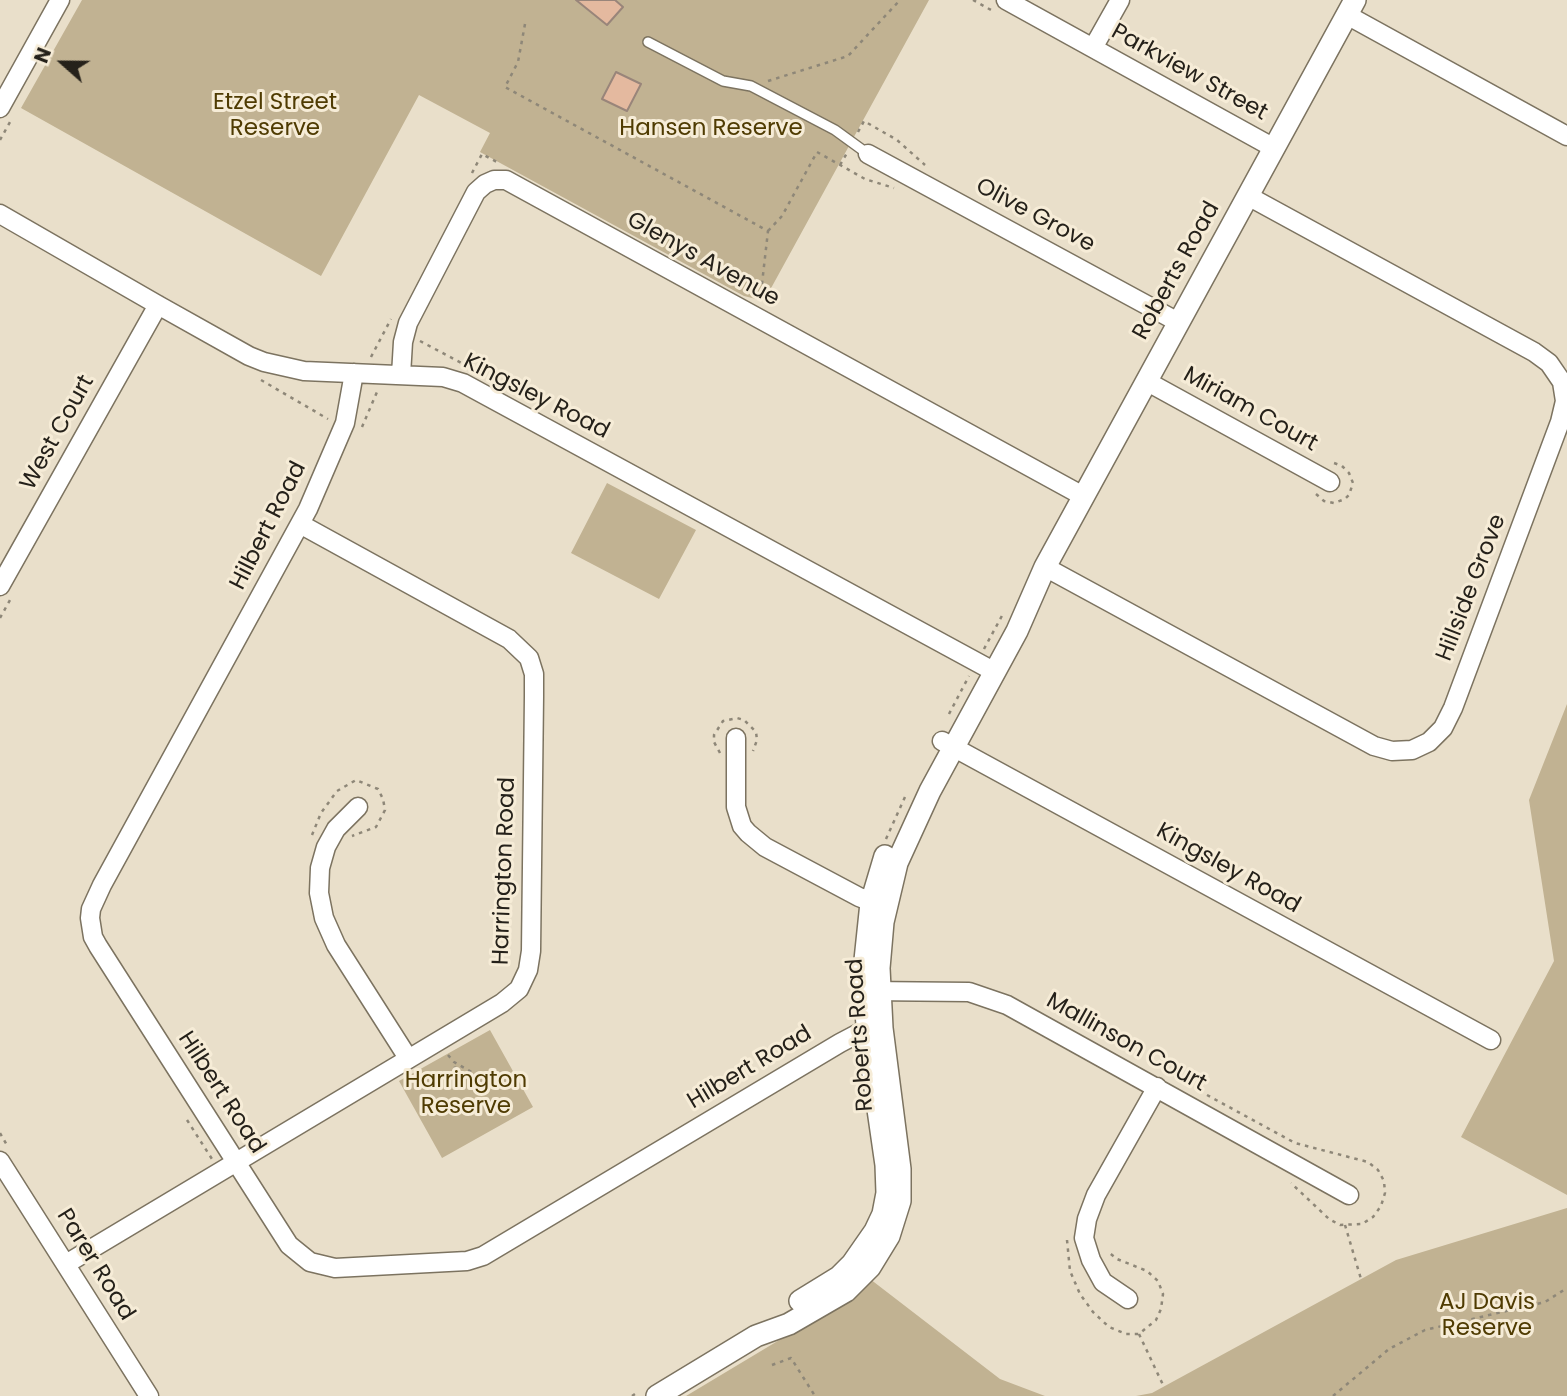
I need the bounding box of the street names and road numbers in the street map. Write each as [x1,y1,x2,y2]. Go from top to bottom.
street label: Parkview Street [1106,19,1272,127]
street label: Olive Grove [971,173,1099,259]
street label: Roberts Road [1128,197,1226,345]
street label: Glenys Avenue [622,207,784,313]
street label: Kingsley Road [458,348,614,446]
street label: Miriam Court [1178,362,1322,458]
street label: West Court [15,371,101,495]
street label: Hilbert Road [225,457,313,595]
street label: Hillside Grove [1431,511,1513,665]
street label: Harrington Road [488,776,522,966]
street label: Kingsley Road [1151,818,1305,920]
street label: Roberts Road [842,958,880,1112]
street label: Mallinson Court [1041,988,1211,1098]
street label: Hilbert Road [683,1020,817,1116]
street label: Hilbert Road [171,1027,271,1159]
street label: Parer Road [50,1204,140,1326]

